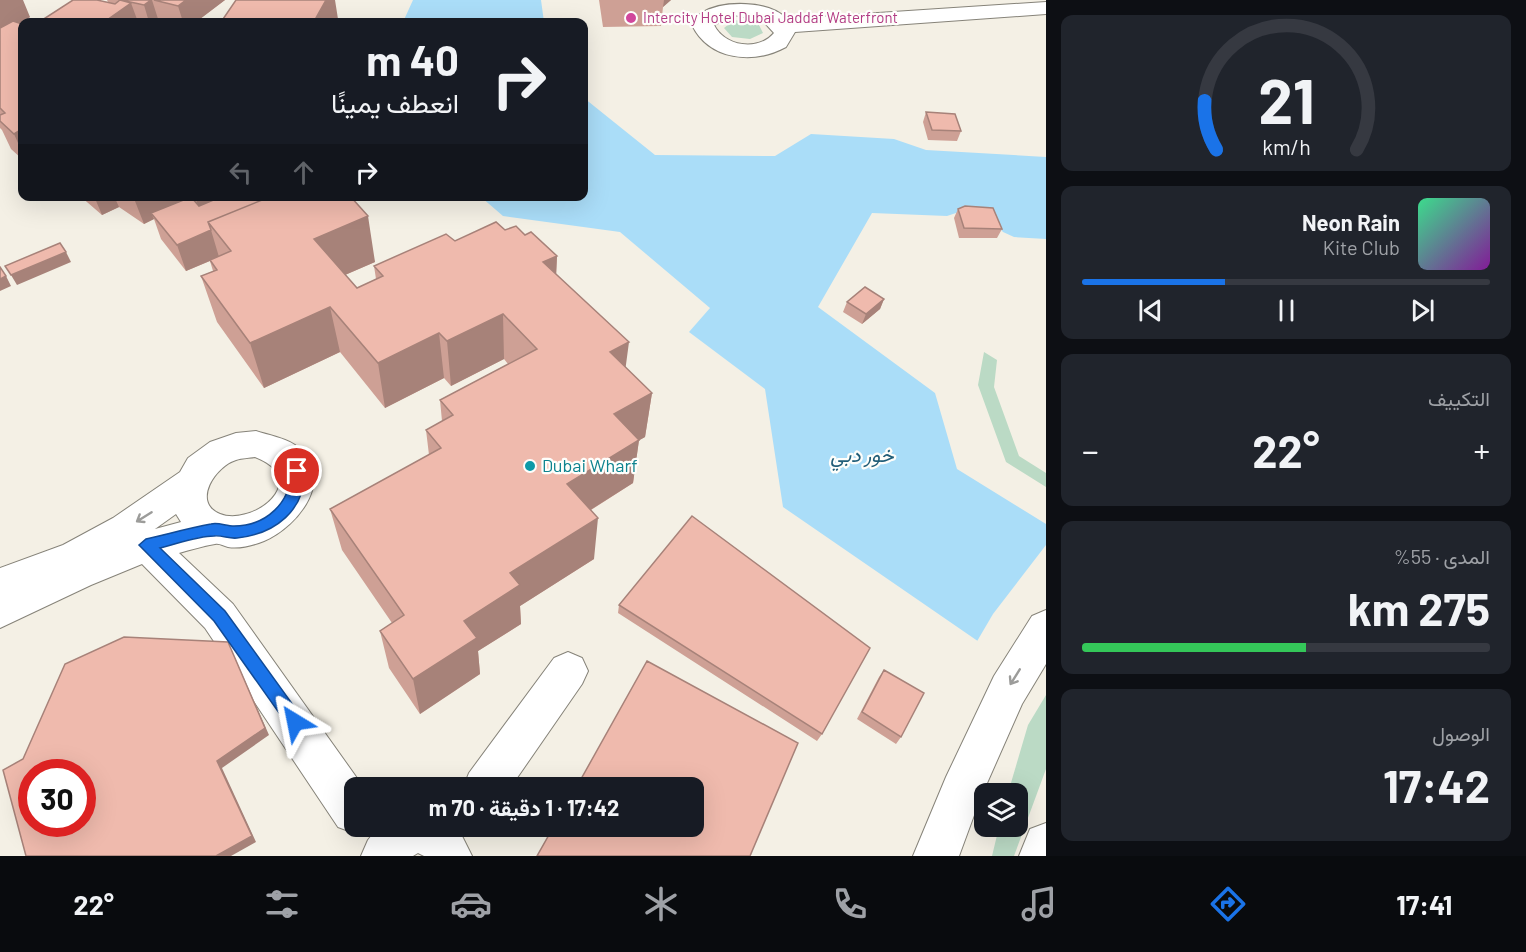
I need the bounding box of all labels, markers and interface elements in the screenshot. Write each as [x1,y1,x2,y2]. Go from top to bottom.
place label: Intercity Hotel Dubai Jaddaf Waterfront [643,8,898,26]
marker: Intercity Hotel Dubai Jaddaf Waterfront [624,11,638,25]
text: 40 m [366,34,459,84]
icon: right [480,42,558,120]
text: 21 [1258,62,1314,136]
text: انعطف يمينًا [331,86,459,118]
text: km/h [1262,134,1310,159]
icon: left [224,156,257,189]
icon: ahead [287,156,320,189]
icon: right [350,156,383,189]
text: Neon Rain [1302,209,1400,235]
text: Kite Club [1323,235,1400,259]
icon: previous [1134,294,1167,327]
icon: pause [1270,294,1303,327]
icon: next [1406,294,1439,327]
text: التكييف [1428,386,1490,410]
text: 22° [1252,423,1320,477]
text: − [1082,430,1099,470]
text: + [1473,430,1490,470]
water label: خور دبي [830,442,894,472]
pin [271,445,322,496]
icon: arrive [280,454,313,487]
place label: Dubai Wharf [542,454,638,476]
marker: Dubai Wharf [523,459,537,473]
one-way arrow [136,511,153,523]
text: المدى · 55% [1394,544,1490,568]
text: 275 km [1348,581,1490,635]
one-way arrow [1009,669,1022,686]
position arrow [263,690,327,754]
text: الوصول [1432,721,1490,745]
text: 17:42 [1383,758,1490,812]
speed limit sign: 30 [18,759,96,837]
map controls [974,783,1028,837]
button: layers [974,783,1028,837]
text: 17:42 · 1 دقيقة · 70 m [429,794,619,820]
icon: filters [261,883,303,925]
icon: car [450,883,492,925]
icon: climate [640,883,682,925]
icon: phone [829,883,871,925]
icon: music [1018,883,1060,925]
icon: directions [1207,883,1249,925]
text: 22° [74,888,114,920]
text: 17:41 [1396,888,1452,920]

